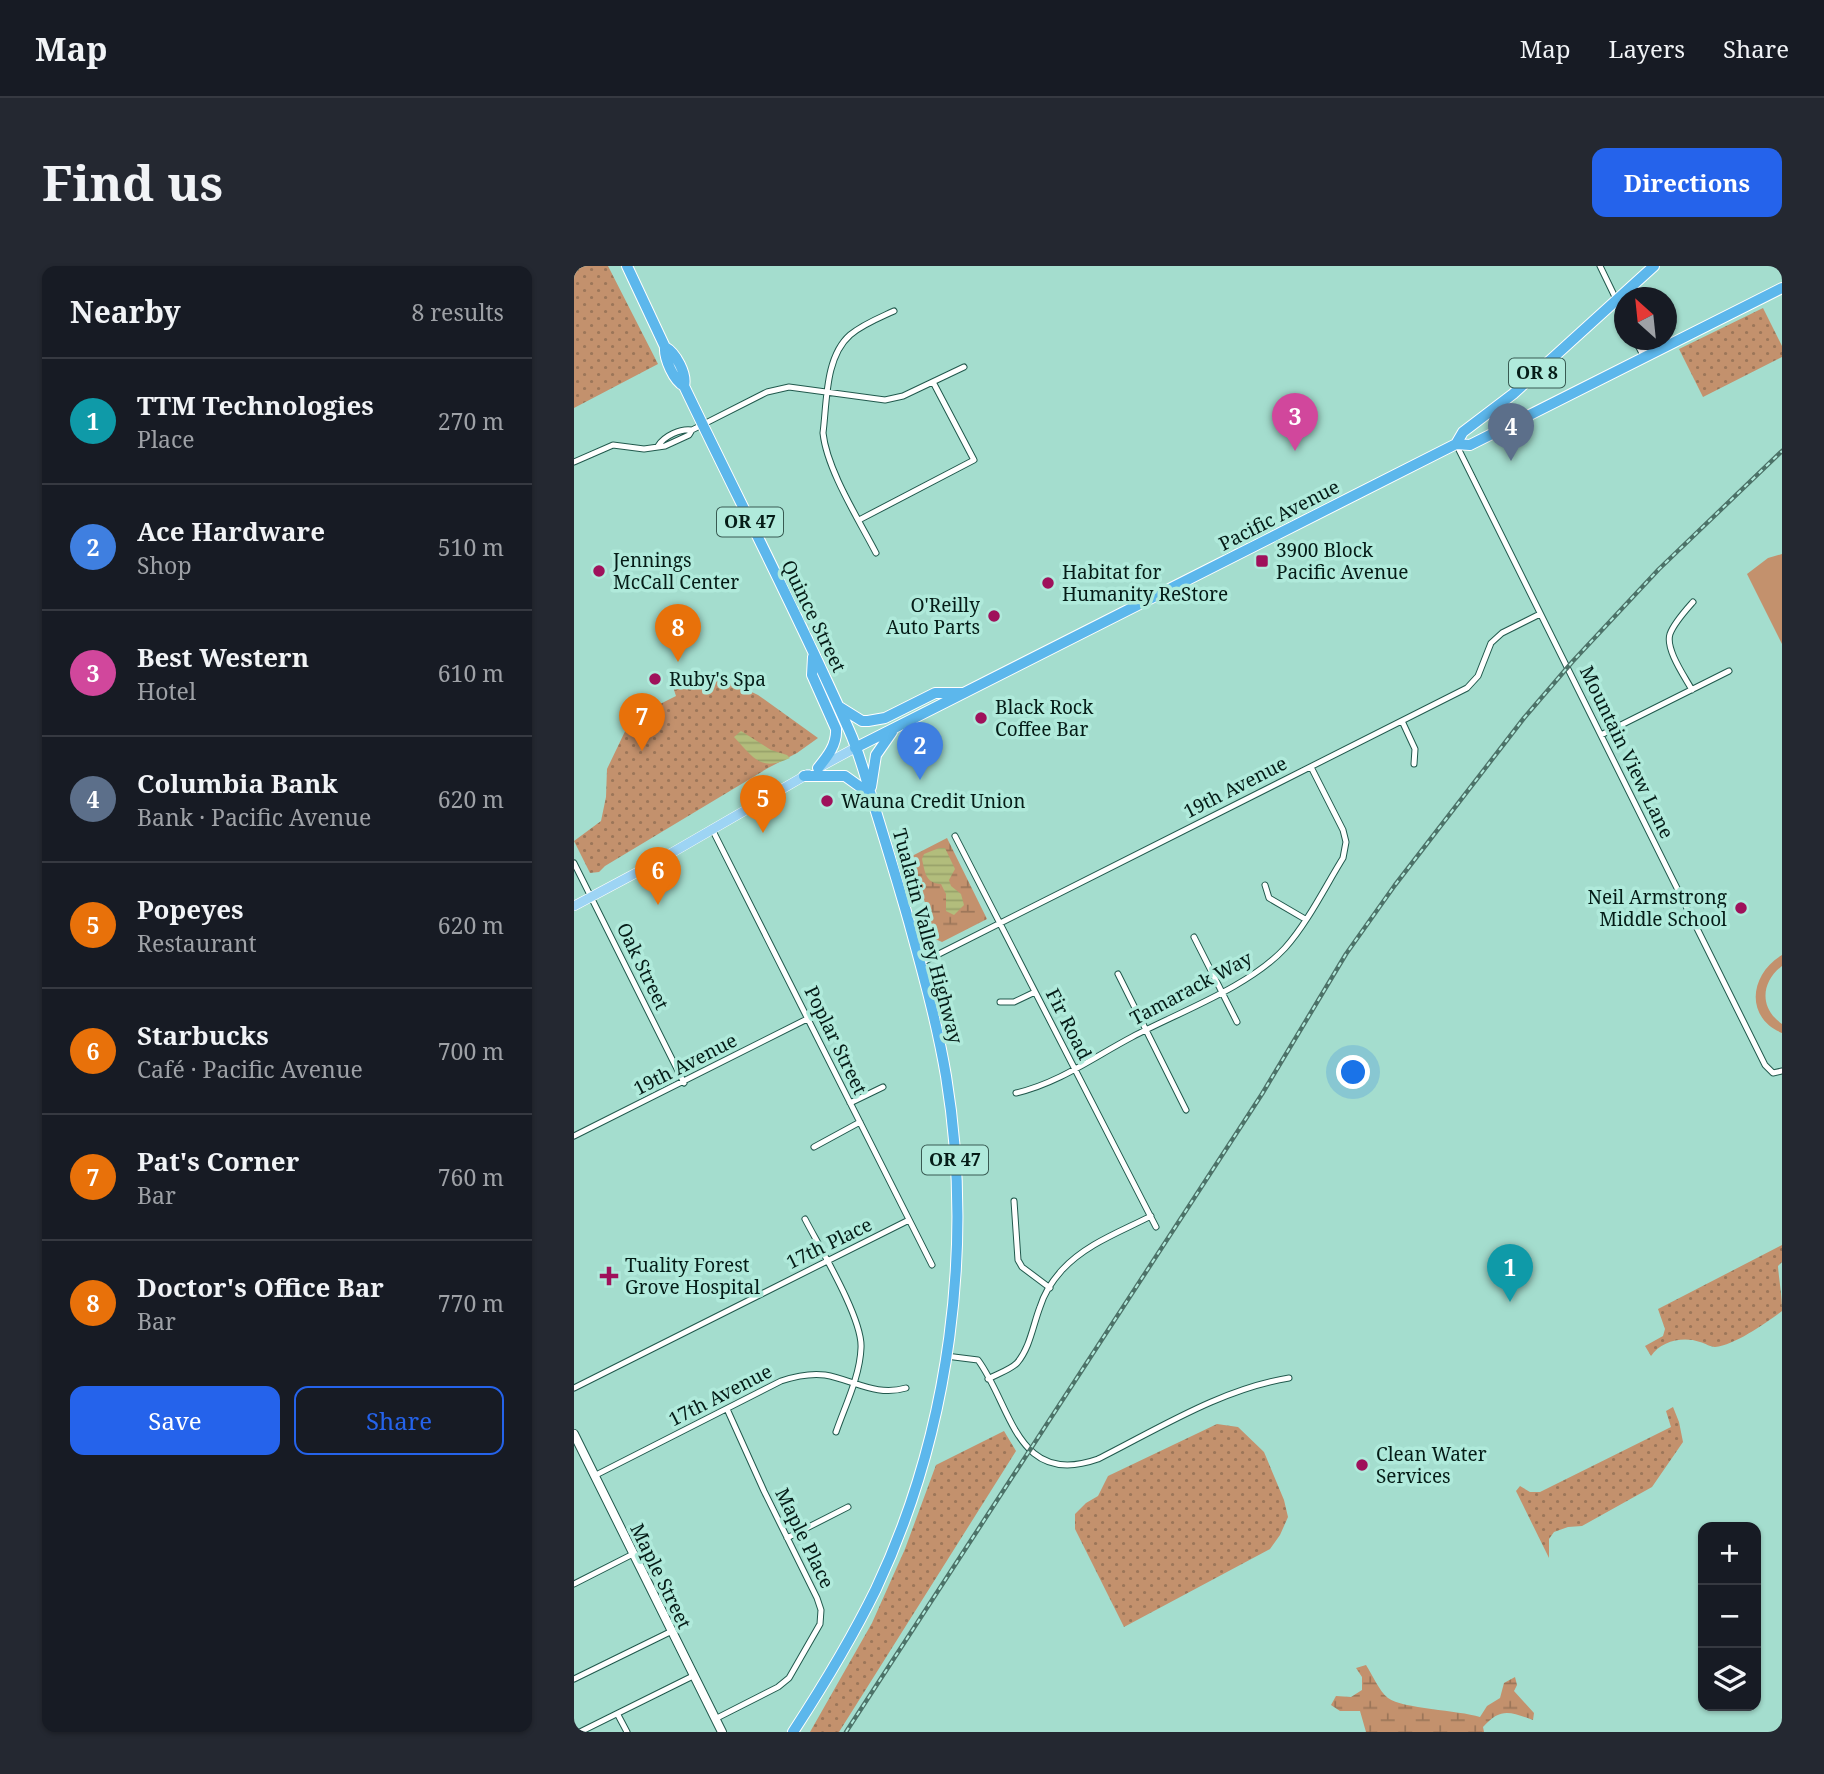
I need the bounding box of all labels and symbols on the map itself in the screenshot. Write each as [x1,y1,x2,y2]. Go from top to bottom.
north arrow [1614,287,1677,350]
road number: OR 8 [1509,358,1565,388]
pin: 3 [1272,393,1318,451]
pin: 4 [1488,403,1534,461]
street label: Pacific Avenue [1214,473,1344,557]
road number: OR 47 [717,508,783,536]
place label: 3900 Block Pacific Avenue [1276,537,1408,585]
place label: Jennings McCall Center [612,547,739,595]
marker: 3900 Block Pacific Avenue [1254,553,1270,569]
street label: Quince Street [776,555,853,677]
place label: Habitat for Humanity ReStore [1062,559,1228,607]
marker: Jennings McCall Center [591,563,607,579]
marker: Habitat for Humanity ReStore [1040,575,1056,591]
place label: O'Reilly Auto Parts [886,592,980,640]
pin: 8 [655,604,701,662]
marker: O'Reilly Auto Parts [986,608,1002,624]
street label: Mountain View Lane [1574,661,1680,843]
place label: Ruby's Spa [669,666,766,692]
marker: Ruby's Spa [647,671,663,687]
pin: 7 [619,693,665,751]
place label: Black Rock Coffee Bar [995,694,1094,742]
marker: Black Rock Coffee Bar [973,710,989,726]
pin: 2 [897,722,943,780]
street label: 19th Avenue [1179,750,1291,824]
pin: 5 [740,775,786,833]
place label: Wauna Credit Union [841,788,1026,814]
marker: Wauna Credit Union [819,793,835,809]
street label: Tualatin Valley Highway [887,826,969,1047]
pin: 6 [635,847,681,905]
place label: Neil Armstrong Middle School [1587,884,1727,932]
marker: Neil Armstrong Middle School [1733,900,1749,916]
street label: Oak Street [611,918,675,1014]
street label: Tamarack Way [1125,945,1257,1031]
street label: Poplar Street [799,981,874,1099]
street label: Fir Road [1040,984,1098,1064]
street label: 19th Avenue [629,1027,741,1101]
your location [1336,1055,1370,1089]
road number: OR 47 [922,1146,988,1174]
street label: 17th Place [782,1211,876,1275]
pin: 1 [1487,1244,1533,1302]
place label: Tuality Forest Grove Hospital [625,1252,760,1300]
marker: Tuality Forest Grove Hospital [599,1266,619,1286]
street label: 17th Avenue [664,1358,776,1432]
place label: Clean Water Services [1376,1441,1487,1489]
marker: Clean Water Services [1354,1457,1370,1473]
street label: Maple Place [769,1483,841,1593]
street label: Maple Street [624,1519,698,1633]

